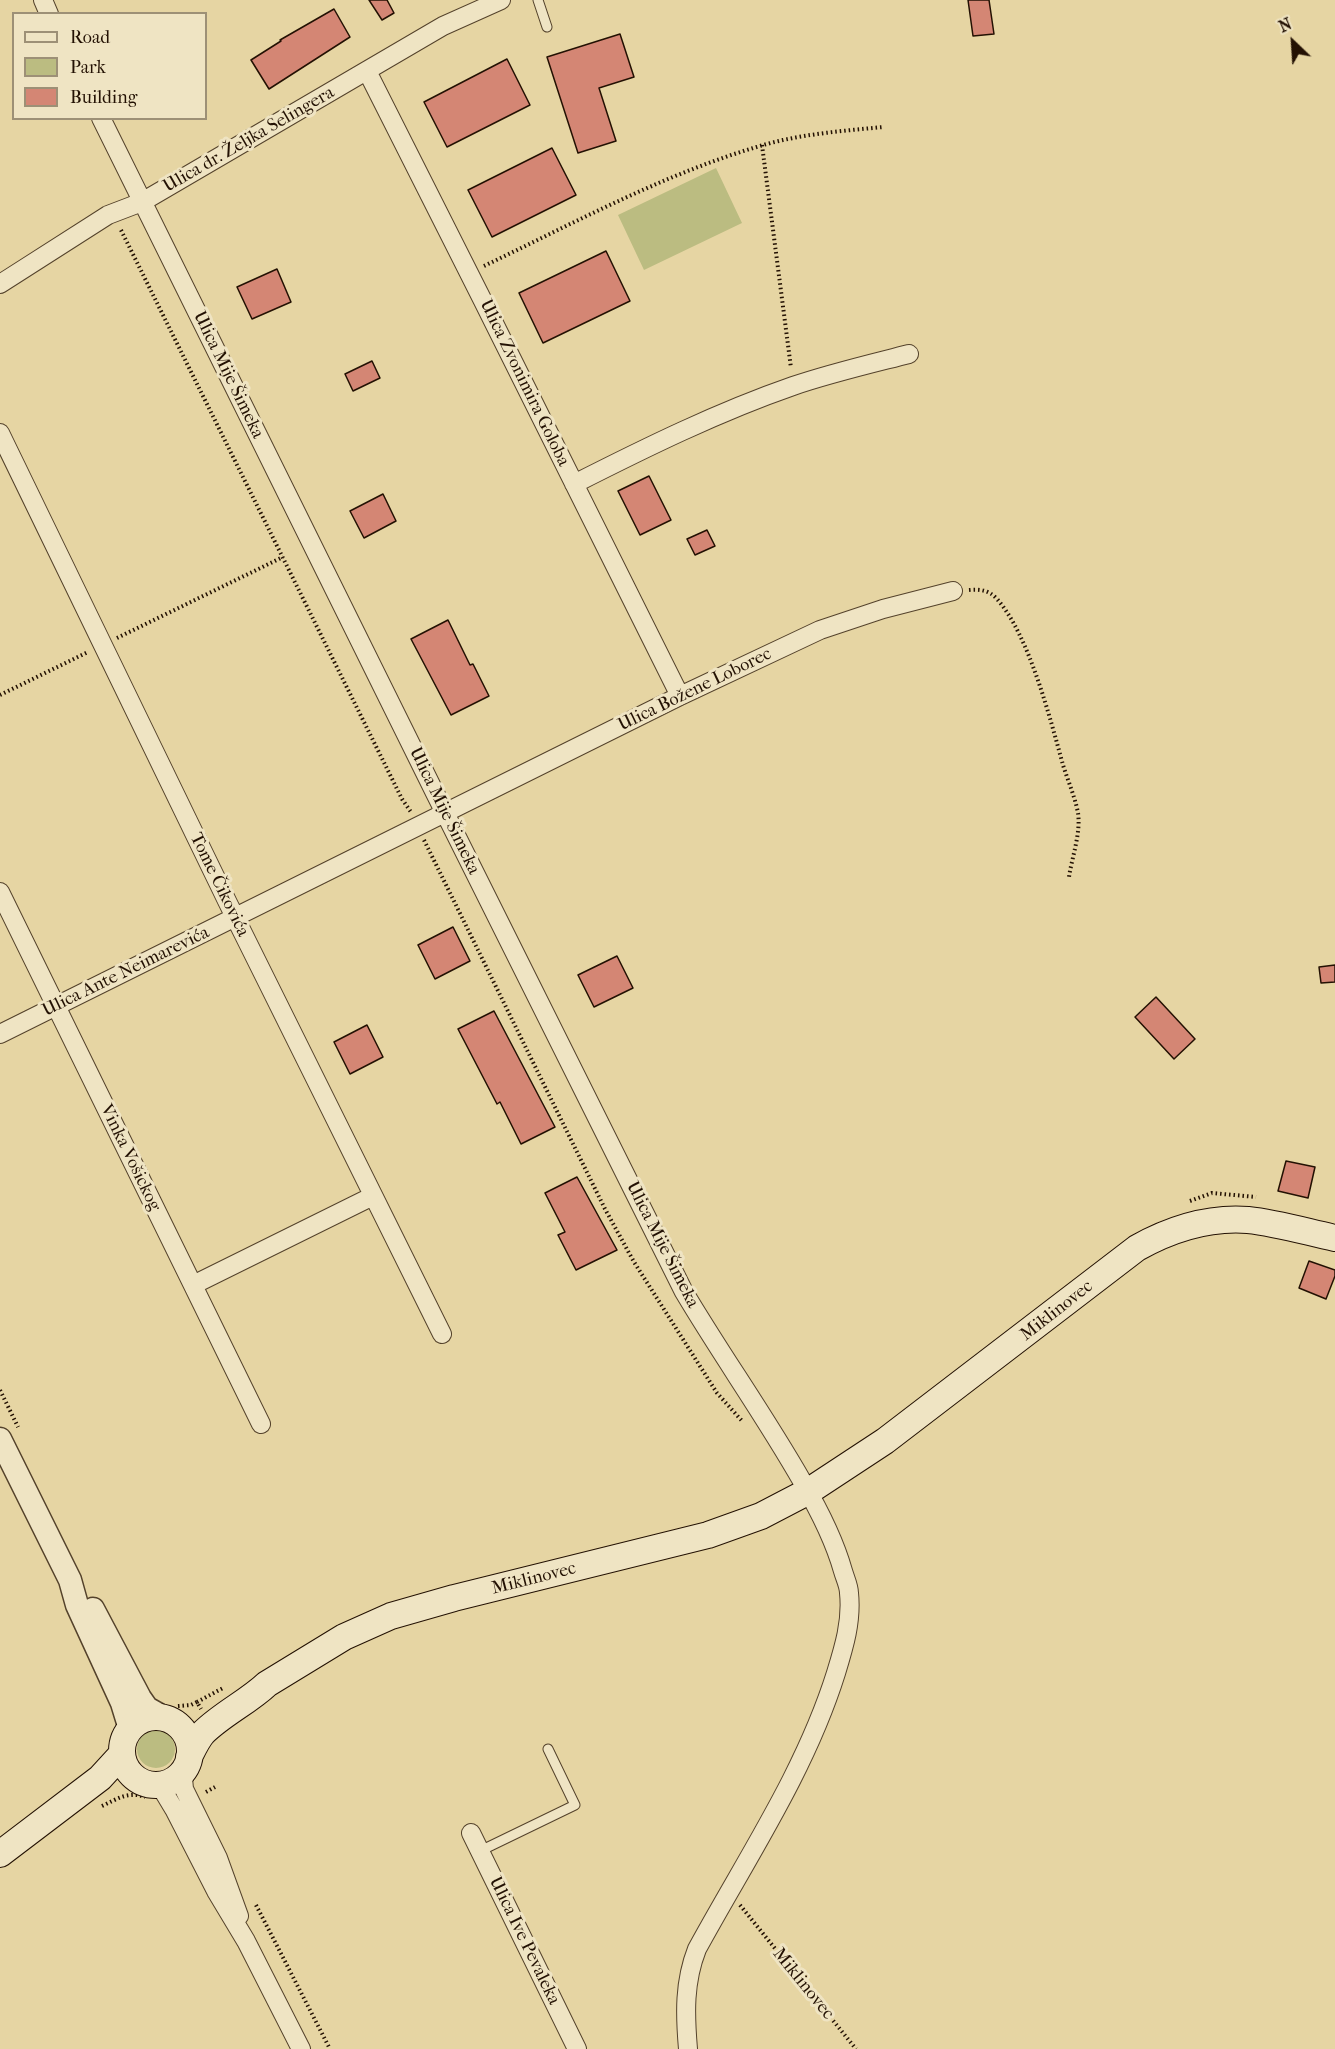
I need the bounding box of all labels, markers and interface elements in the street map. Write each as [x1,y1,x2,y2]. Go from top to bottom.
legend [12,12,207,120]
north arrow [1263,12,1323,72]
text: N [1276,14,1295,36]
text: Road [70,27,110,48]
text: Park [70,57,106,78]
street label: Ulica dr. Željka Selingera [160,82,338,198]
text: Building [70,87,137,108]
street label: Ulica Zvonimira Goloba [474,296,574,470]
street label: Ulica Mije Šimeka [188,308,268,442]
street label: Ulica Božene Loborec [615,643,775,737]
street label: Ulica Mije Šimeka [404,744,484,878]
street label: Tome Čikovića [185,830,253,940]
street label: Ulica Ante Neimarevića [39,922,213,1022]
street label: Vinka Vošickog [95,1101,165,1215]
street label: Ulica Mije Šimeka [621,1178,703,1312]
street label: Miklinovec [1016,1276,1098,1346]
street label: Miklinovec [490,1558,578,1600]
street label: Ulica Ive Pevaleka [484,1873,564,2009]
street label: Miklinovec [768,1944,838,2024]

